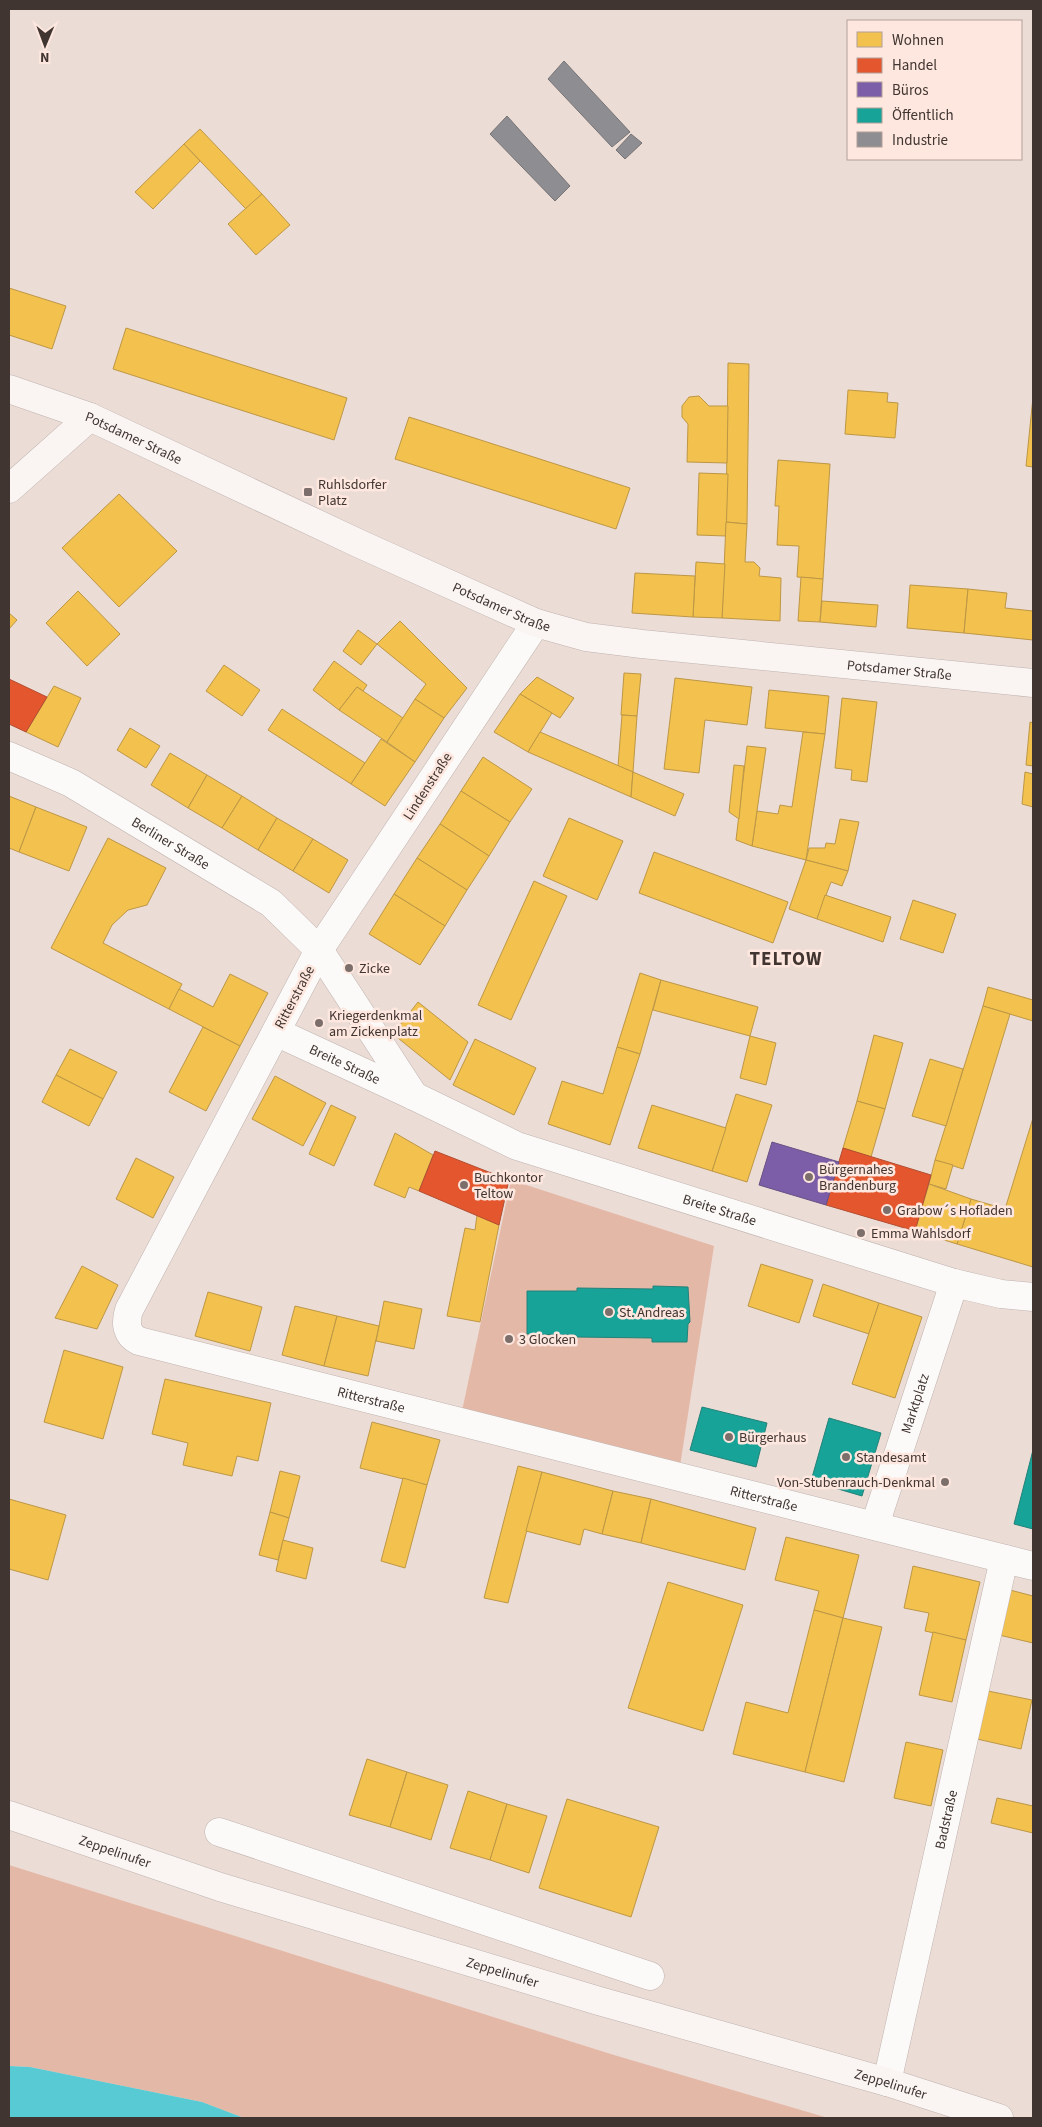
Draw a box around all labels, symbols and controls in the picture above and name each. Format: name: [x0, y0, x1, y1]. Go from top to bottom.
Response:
north arrow: [20, 20, 70, 70]
legend: [847, 20, 1022, 160]
text: Wohnen: [892, 30, 944, 51]
text: N: [40, 47, 50, 67]
text: Handel: [892, 55, 937, 76]
text: Büros: [892, 80, 928, 101]
text: Öffentlich: [892, 105, 954, 126]
text: Industrie: [892, 130, 948, 151]
street label: Potsdamer Straße: [82, 407, 185, 470]
place label: Ruhlsdorfer Platz: [318, 475, 387, 511]
marker: Ruhlsdorfer Platz: [302, 486, 314, 498]
street label: Potsdamer Straße: [449, 578, 552, 638]
street label: Potsdamer Straße: [846, 656, 953, 686]
street label: Lindenstraße: [398, 749, 457, 824]
street label: Berliner Straße: [127, 813, 213, 875]
district label: TELTOW: [750, 946, 822, 973]
place label: Zicke: [359, 959, 390, 979]
street label: Ritterstraße: [270, 962, 320, 1033]
marker: Zicke: [343, 962, 355, 974]
place label: Kriegerdenkmal am Zickenplatz: [329, 1006, 423, 1042]
marker: Kriegerdenkmal am Zickenplatz: [313, 1017, 325, 1029]
street label: Breite Straße: [306, 1040, 383, 1090]
place label: Bürgernahes Brandenburg: [819, 1160, 896, 1196]
place label: Buchkontor Teltow: [474, 1168, 543, 1204]
marker: Bürgernahes Brandenburg: [803, 1171, 815, 1183]
marker: Buchkontor Teltow: [458, 1179, 470, 1191]
street label: Breite Straße: [680, 1190, 759, 1231]
place label: Grabow´s Hofladen: [897, 1201, 1013, 1221]
marker: Grabow´s Hofladen: [881, 1204, 893, 1216]
place label: Emma Wahlsdorf: [871, 1224, 972, 1244]
marker: Emma Wahlsdorf: [855, 1227, 867, 1239]
place label: St. Andreas: [619, 1303, 685, 1323]
marker: St. Andreas: [603, 1306, 615, 1318]
place label: 3 Glocken: [519, 1330, 576, 1350]
marker: 3 Glocken: [503, 1333, 515, 1345]
street label: Marktplatz: [896, 1371, 935, 1436]
street label: Ritterstraße: [335, 1382, 407, 1419]
place label: Bürgerhaus: [739, 1428, 807, 1448]
marker: Bürgerhaus: [723, 1431, 735, 1443]
place label: Standesamt: [856, 1448, 927, 1468]
marker: Standesamt: [840, 1451, 852, 1463]
place label: Von-Stubenrauch-Denkmal: [777, 1473, 935, 1493]
marker: Von-Stubenrauch-Denkmal: [939, 1476, 951, 1488]
street label: Ritterstraße: [728, 1481, 800, 1517]
street label: Badstraße: [930, 1788, 963, 1851]
street label: Zeppelinufer: [76, 1831, 153, 1874]
street label: Zeppelinufer: [464, 1953, 541, 1993]
street label: Zeppelinufer: [852, 2064, 929, 2105]

